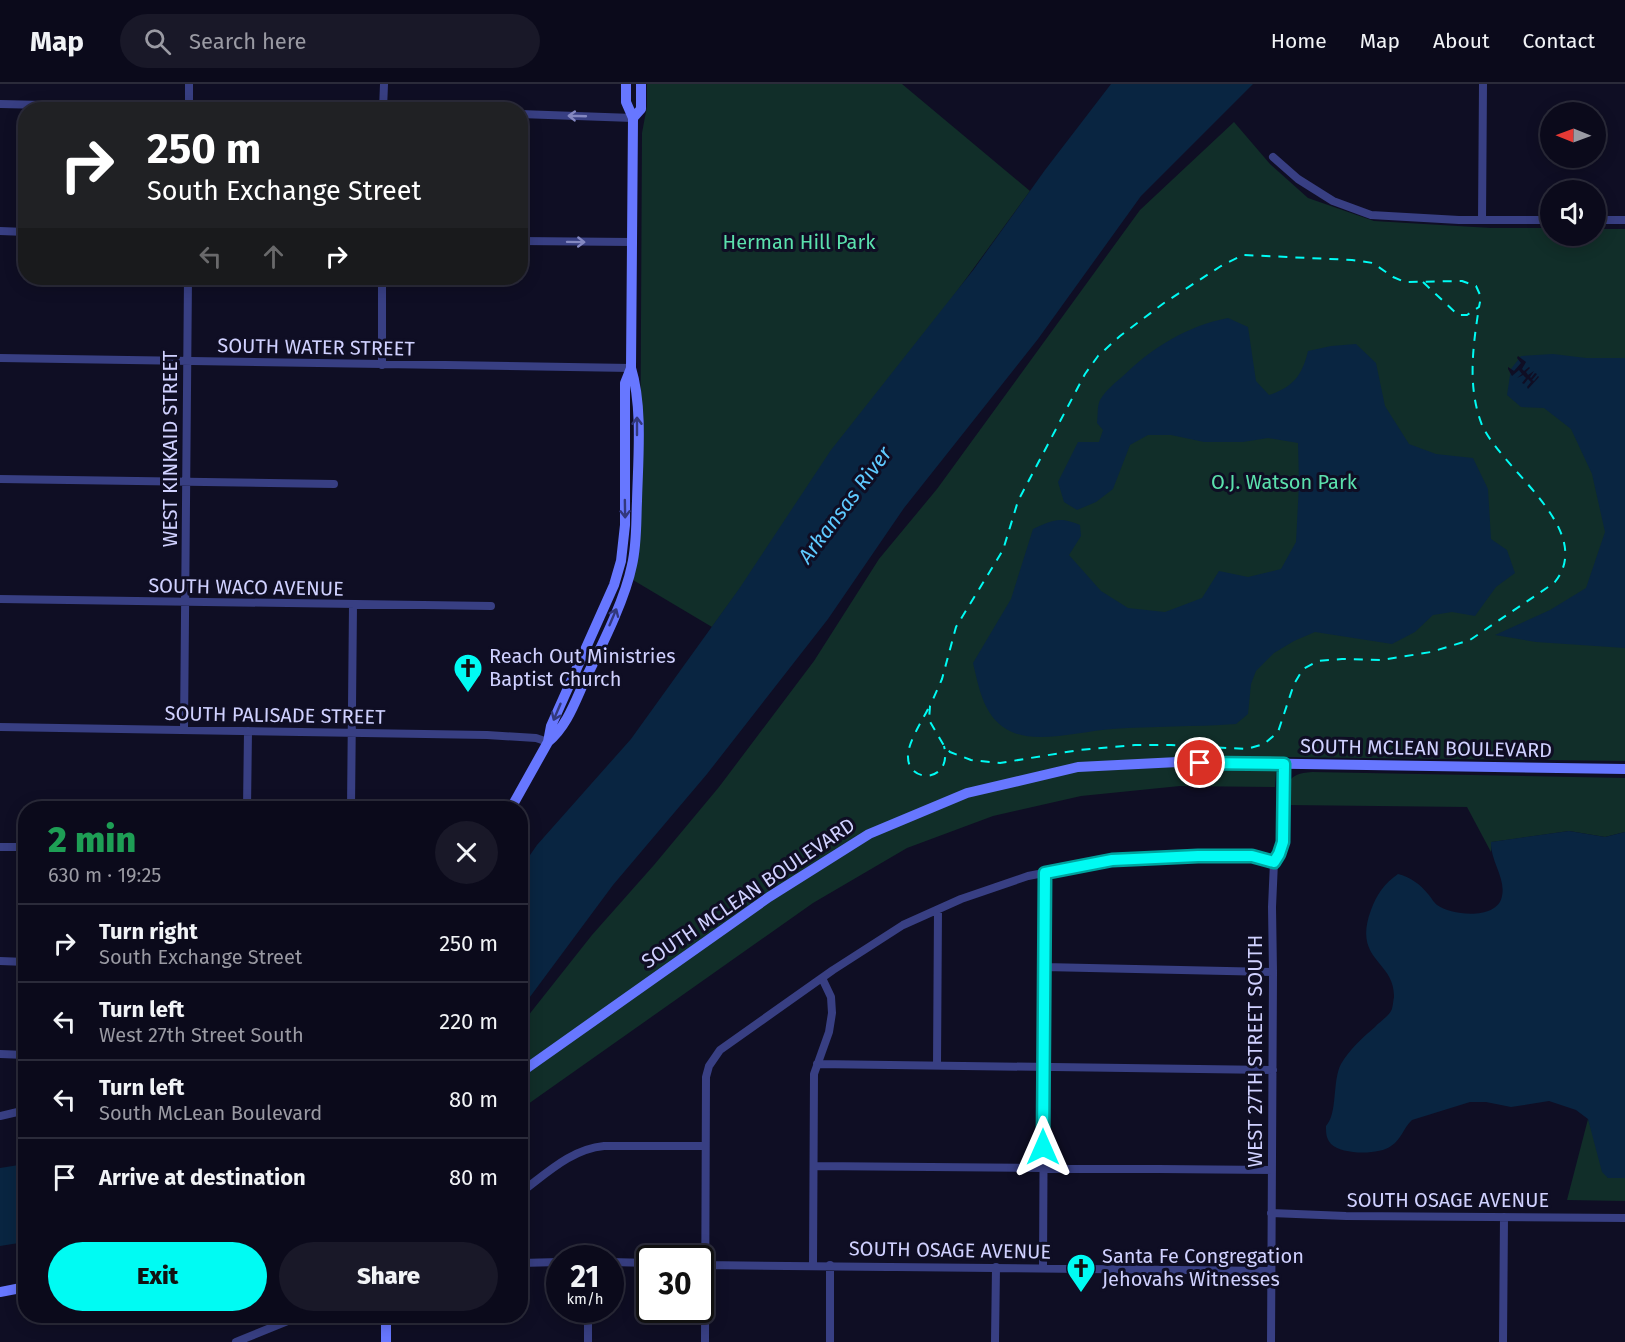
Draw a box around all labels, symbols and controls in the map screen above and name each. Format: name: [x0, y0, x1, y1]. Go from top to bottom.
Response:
search box: [120, 14, 540, 68]
text: Map: [30, 25, 84, 58]
icon: search: [141, 25, 174, 58]
text: Search here: [189, 28, 307, 55]
text: Home: [1271, 28, 1327, 54]
text: Map: [1360, 28, 1400, 54]
text: About: [1433, 28, 1490, 54]
text: Contact: [1523, 28, 1595, 54]
north arrow: [1540, 102, 1606, 168]
map controls: [1540, 102, 1606, 246]
one-way arrow: [567, 110, 587, 121]
text: 250 m: [147, 124, 261, 174]
icon: right: [48, 126, 126, 204]
text: South Exchange Street: [147, 175, 421, 207]
button: sound: [1540, 180, 1606, 246]
park label: Herman Hill Park: [723, 230, 876, 254]
one-way arrow: [566, 236, 586, 248]
icon: left: [194, 240, 227, 273]
icon: ahead: [257, 240, 290, 273]
icon: right: [320, 240, 353, 273]
street label: SOUTH WATER STREET: [217, 333, 415, 361]
street label: WEST KINKAID STREET: [158, 350, 182, 547]
one-way arrow: [631, 416, 643, 436]
water label: Arkansas River: [792, 441, 898, 569]
park label: O.J. Watson Park: [1211, 470, 1358, 494]
one-way arrow: [619, 499, 631, 519]
street label: SOUTH WACO AVENUE: [148, 573, 344, 601]
one-way arrow: [608, 608, 619, 626]
place label: Reach Out Ministries Baptist Church: [489, 644, 676, 691]
church icon: Reach Out Ministries Baptist Church: [452, 652, 484, 694]
street label: SOUTH PALISADE STREET: [164, 701, 386, 729]
one-way arrow: [551, 703, 563, 721]
street label: SOUTH MCLEAN BOULEVARD: [1300, 734, 1552, 762]
pin: [1174, 737, 1225, 788]
icon: arrive: [1183, 746, 1216, 779]
street label: SOUTH MCLEAN BOULEVARD: [637, 813, 859, 973]
text: 2 min: [48, 818, 136, 862]
button: close: [435, 821, 498, 884]
text: 630 m · 19:25: [48, 863, 161, 887]
text: Turn right: [99, 918, 198, 945]
icon: right: [48, 927, 81, 960]
text: 250 m: [439, 930, 498, 957]
street label: WEST 27TH STREET SOUTH: [1243, 935, 1267, 1167]
text: South Exchange Street: [99, 945, 302, 969]
text: Turn left: [99, 996, 184, 1023]
icon: left: [48, 1005, 81, 1038]
text: 220 m: [439, 1008, 498, 1035]
text: West 27th Street South: [99, 1023, 304, 1047]
text: Turn left: [99, 1074, 184, 1101]
icon: left: [48, 1083, 81, 1116]
text: 80 m: [449, 1086, 498, 1113]
text: South McLean Boulevard: [99, 1101, 322, 1125]
position arrow: [1011, 1115, 1075, 1179]
icon: arrive: [48, 1161, 81, 1194]
text: Arrive at destination: [99, 1164, 306, 1191]
text: 80 m: [449, 1164, 498, 1191]
street label: SOUTH OSAGE AVENUE: [1347, 1188, 1549, 1212]
street label: SOUTH OSAGE AVENUE: [849, 1236, 1051, 1264]
button: Exit: [48, 1242, 267, 1311]
button: Share: [279, 1242, 498, 1311]
place label: Santa Fe Congregation Jehovahs Witnesses: [1102, 1244, 1304, 1291]
speed limit sign: 30: [636, 1245, 714, 1323]
church icon: Santa Fe Congregation Jehovahs Witnesses: [1065, 1252, 1097, 1294]
text: 21: [571, 1259, 599, 1295]
text: km/h: [566, 1290, 604, 1308]

